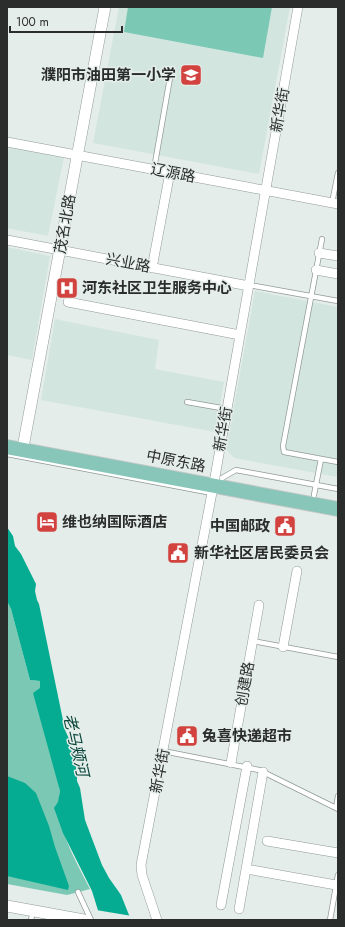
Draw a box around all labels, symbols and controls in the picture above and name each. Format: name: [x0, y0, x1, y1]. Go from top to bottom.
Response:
scale bar: [10, 8, 122, 34]
text: 100 m: [16, 13, 49, 31]
school or university icon: 濮阳市油田第一小学: [178, 62, 204, 88]
place label: 濮阳市油田第一小学: [41, 64, 176, 86]
street label: 新华街: [265, 86, 295, 134]
street label: 辽源路: [149, 158, 197, 188]
street label: 茂名北路: [49, 193, 81, 255]
street label: 兴业路: [104, 248, 152, 278]
hospital icon: 河东社区卫生服务中心: [54, 275, 80, 301]
place label: 河东社区卫生服务中心: [82, 277, 232, 299]
street label: 新华街: [208, 405, 238, 453]
street label: 中原东路: [144, 444, 208, 478]
hotel icon: 维也纳国际酒店: [34, 509, 60, 535]
place label: 维也纳国际酒店: [62, 511, 167, 533]
public building icon: 中国邮政: [272, 513, 298, 539]
place label: 中国邮政: [210, 515, 270, 537]
public building icon: 新华社区居民委员会: [165, 540, 191, 566]
place label: 新华社区居民委员会: [194, 542, 329, 564]
street label: 创建路: [230, 660, 260, 708]
water label: 老马颊河: [58, 711, 95, 782]
public building icon: 兔喜快递超市: [174, 723, 200, 749]
place label: 兔喜快递超市: [202, 725, 292, 747]
street label: 新华街: [145, 747, 175, 795]

